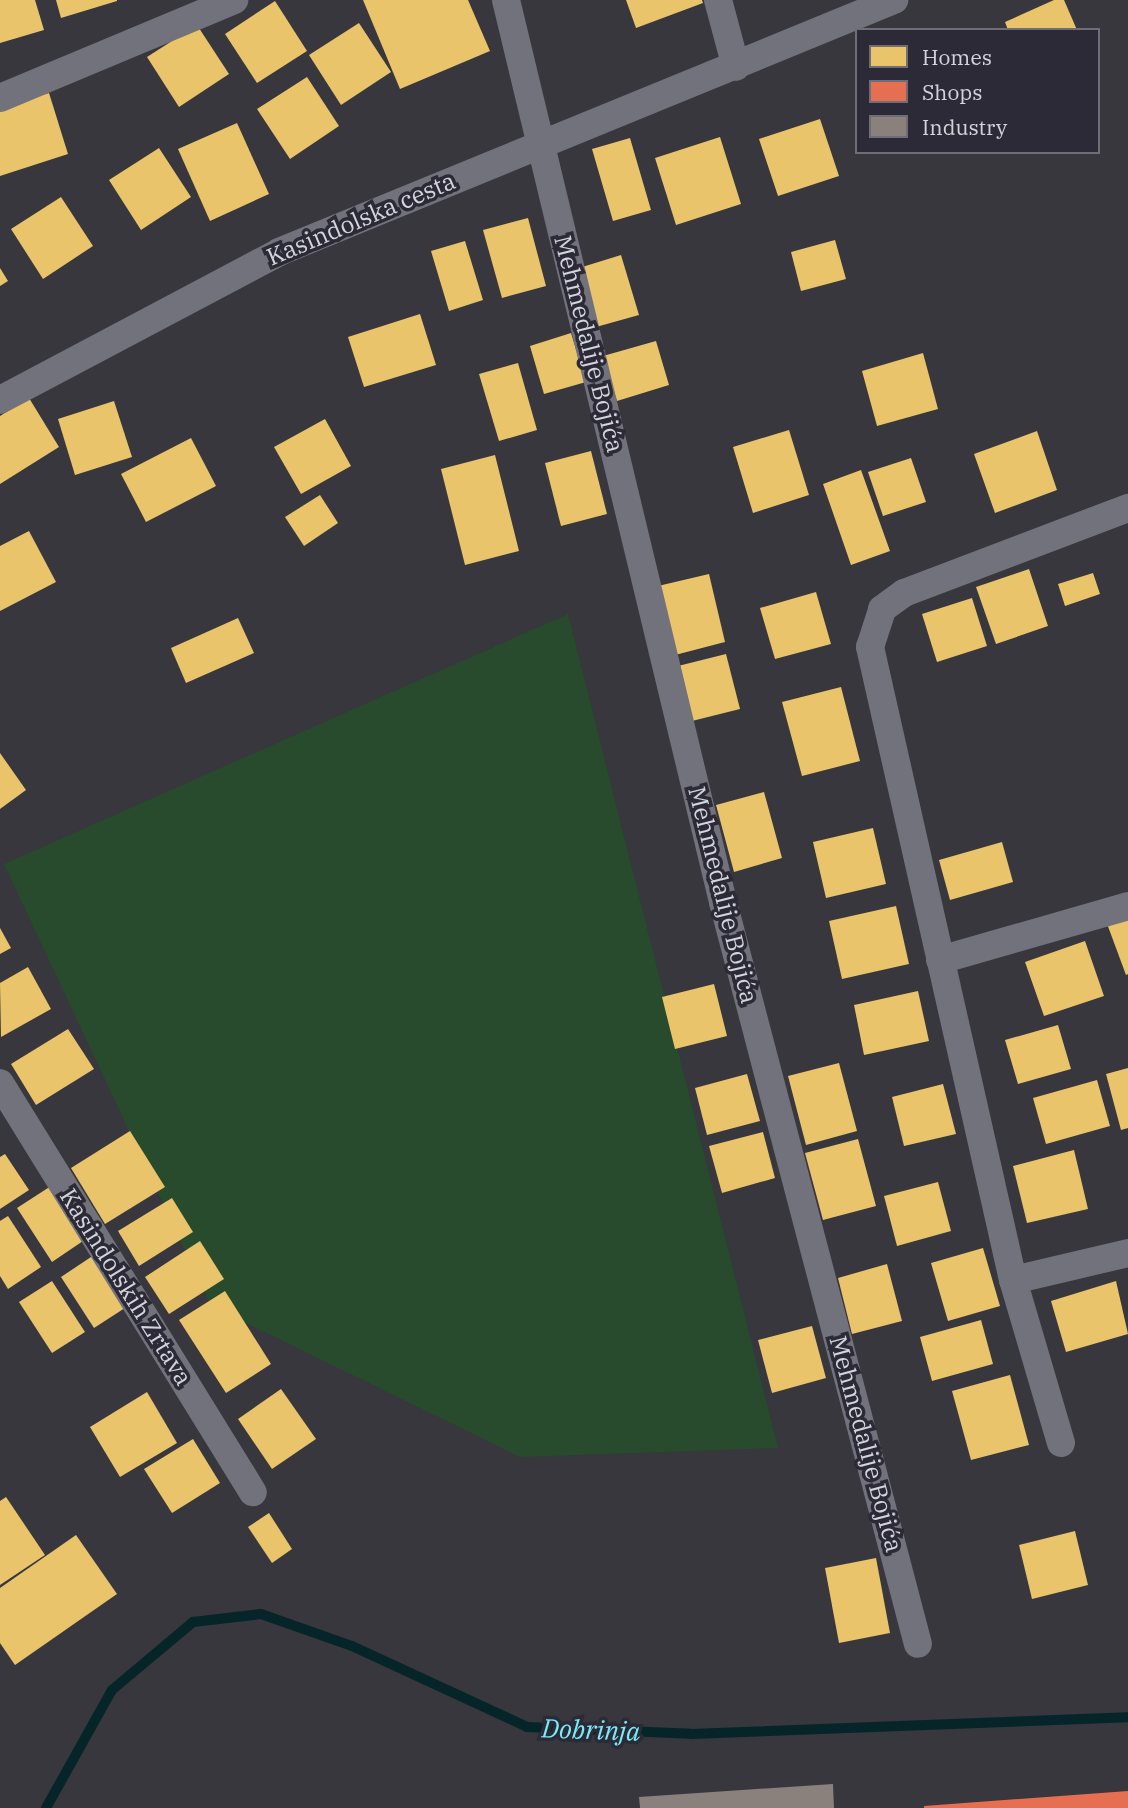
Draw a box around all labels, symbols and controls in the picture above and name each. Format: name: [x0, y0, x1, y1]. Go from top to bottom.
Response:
legend: [855, 28, 1100, 154]
text: Homes: [922, 43, 992, 71]
text: Shops: [922, 78, 982, 106]
text: Industry: [922, 113, 1007, 141]
street label: Kasindolska cesta: [262, 166, 460, 272]
street label: Mehmedalije Bojića: [548, 232, 630, 456]
street label: Mehmedalije Bojića: [682, 783, 764, 1007]
street label: Kasindolskih Zrtava: [54, 1183, 198, 1391]
street label: Mehmedalije Bojića: [823, 1333, 909, 1555]
water label: Dobrinja: [541, 1713, 641, 1747]

